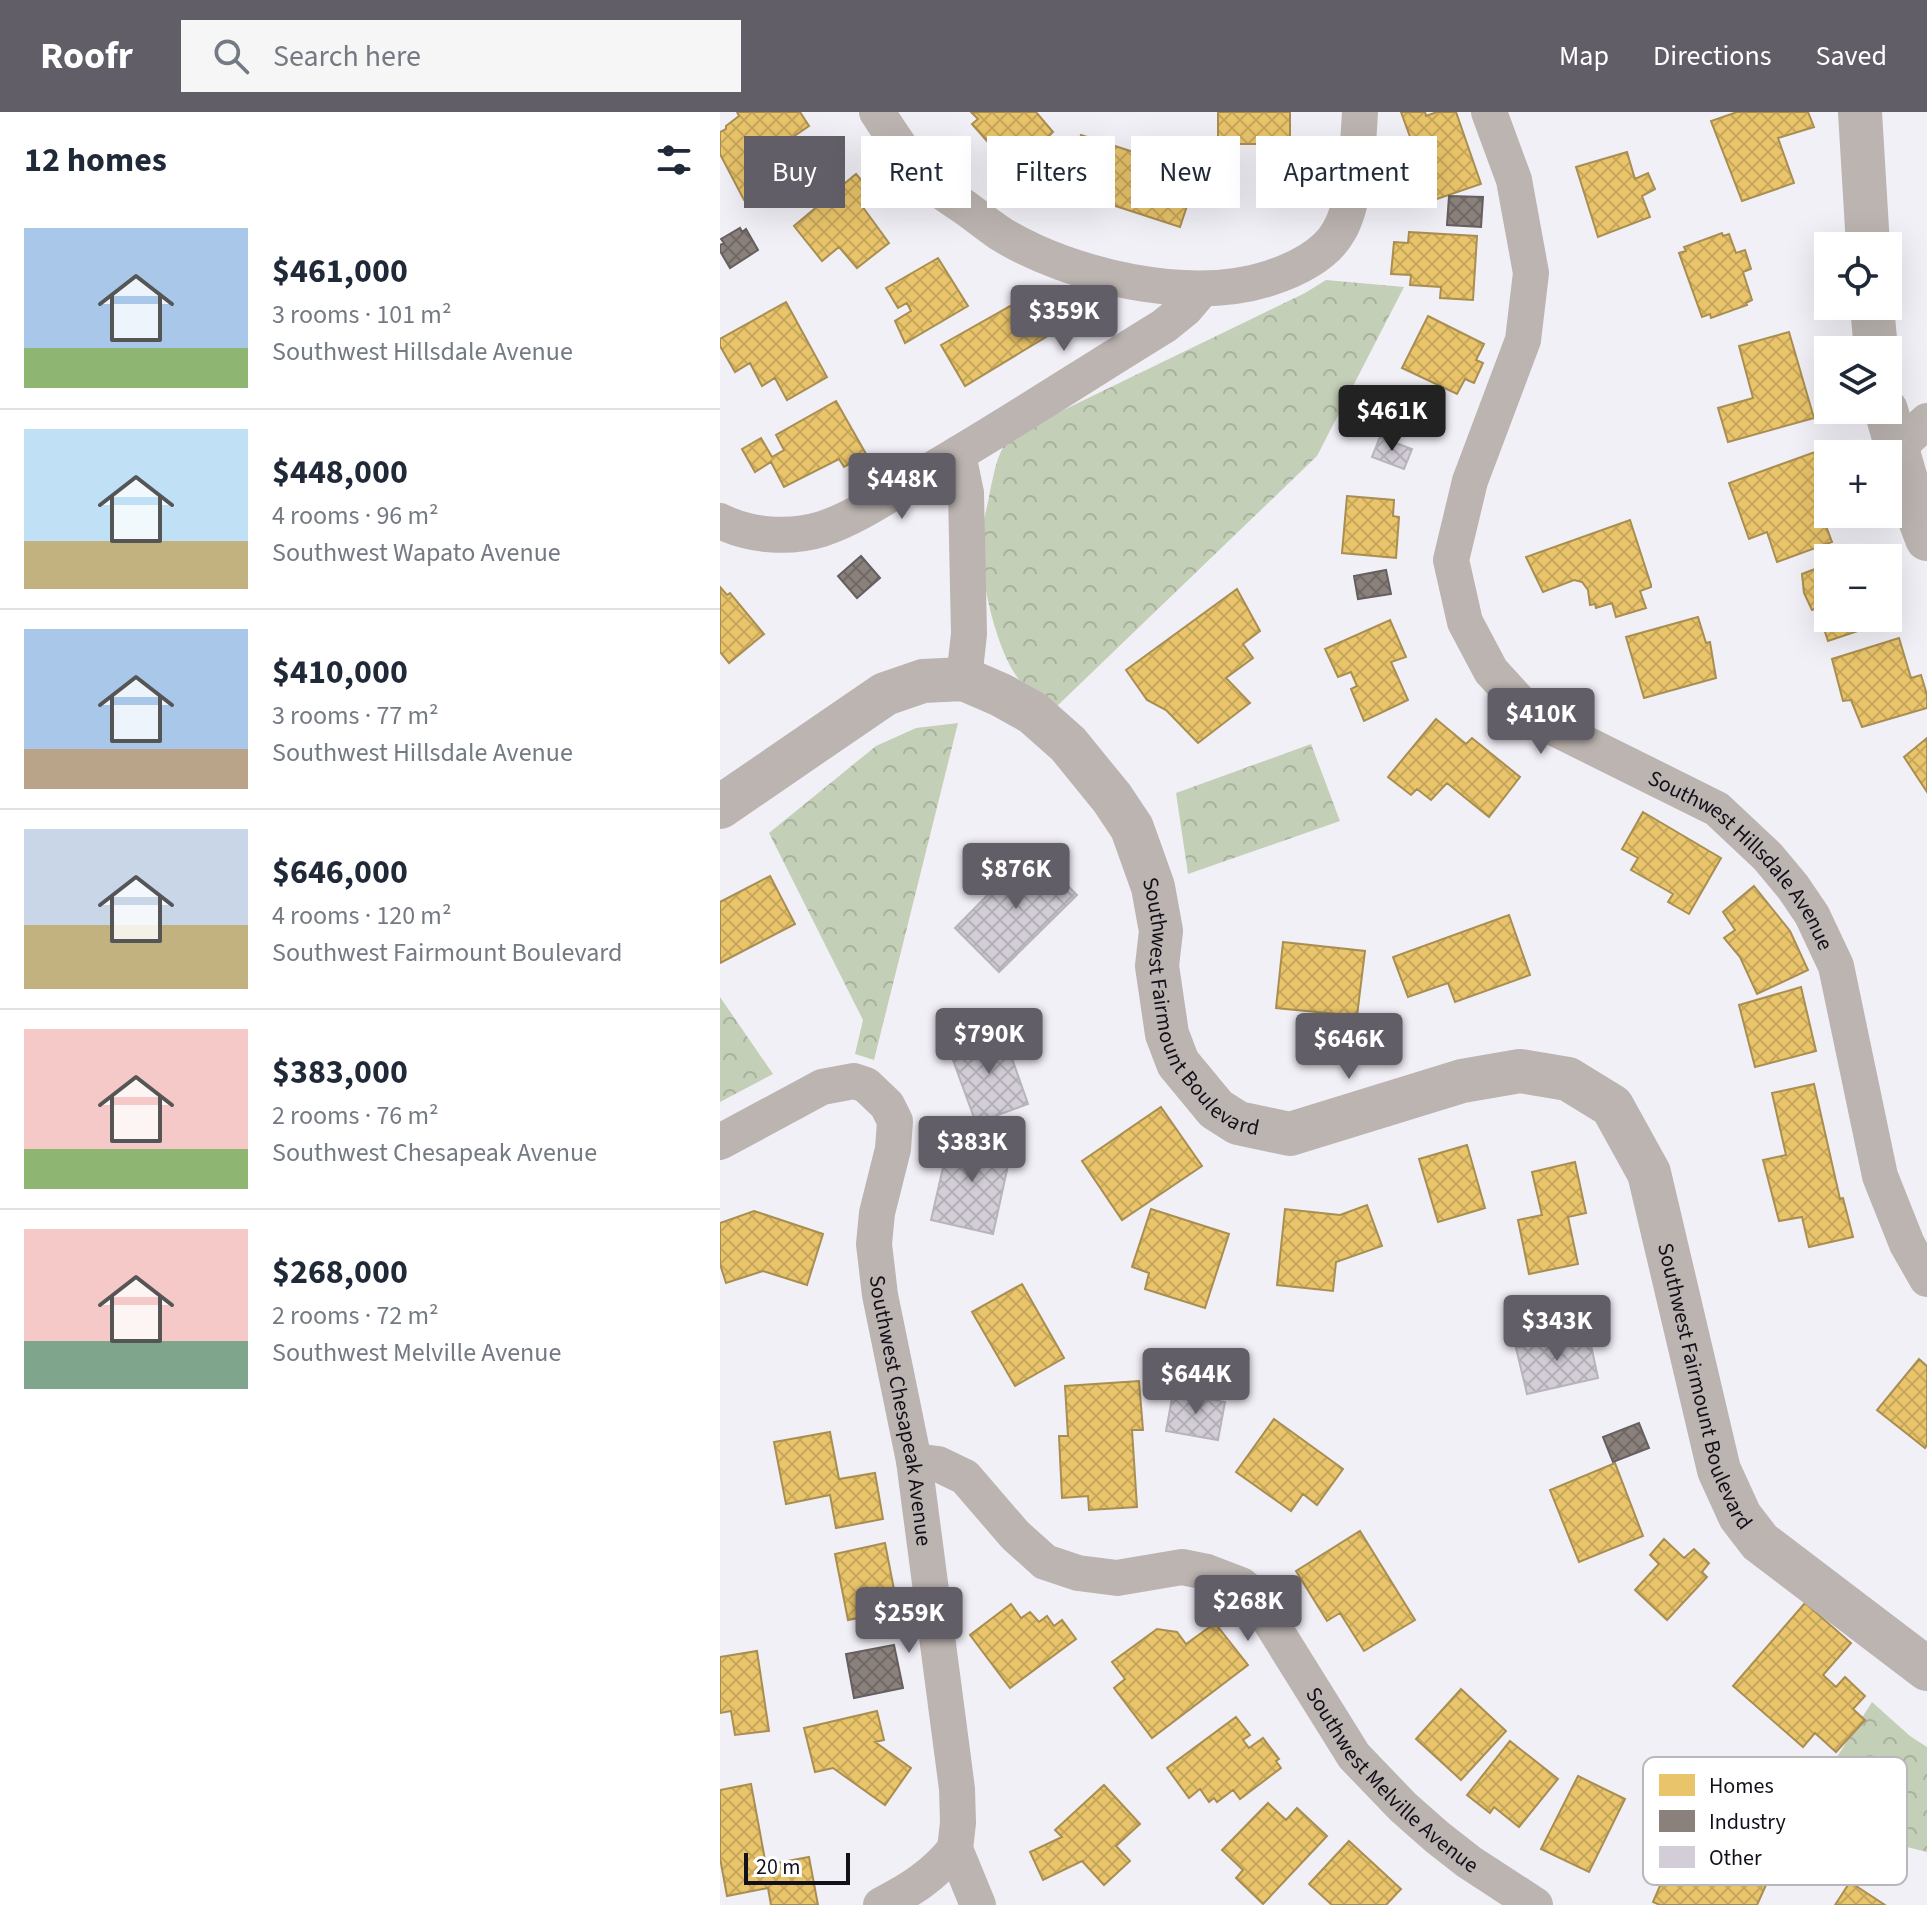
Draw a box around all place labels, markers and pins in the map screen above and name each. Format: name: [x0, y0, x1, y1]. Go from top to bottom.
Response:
pin: $359K: [1008, 285, 1120, 353]
pin: $461K: [1336, 385, 1448, 453]
pin: $448K: [846, 453, 958, 521]
pin: $410K: [1485, 688, 1597, 756]
pin: $876K: [960, 843, 1072, 911]
pin: $790K: [933, 1008, 1045, 1076]
pin: $646K: [1293, 1013, 1405, 1081]
pin: $383K: [916, 1116, 1028, 1184]
pin: $343K: [1501, 1295, 1613, 1363]
pin: $644K: [1140, 1348, 1252, 1416]
pin: $268K: [1192, 1575, 1304, 1643]
pin: $259K: [853, 1587, 965, 1655]

